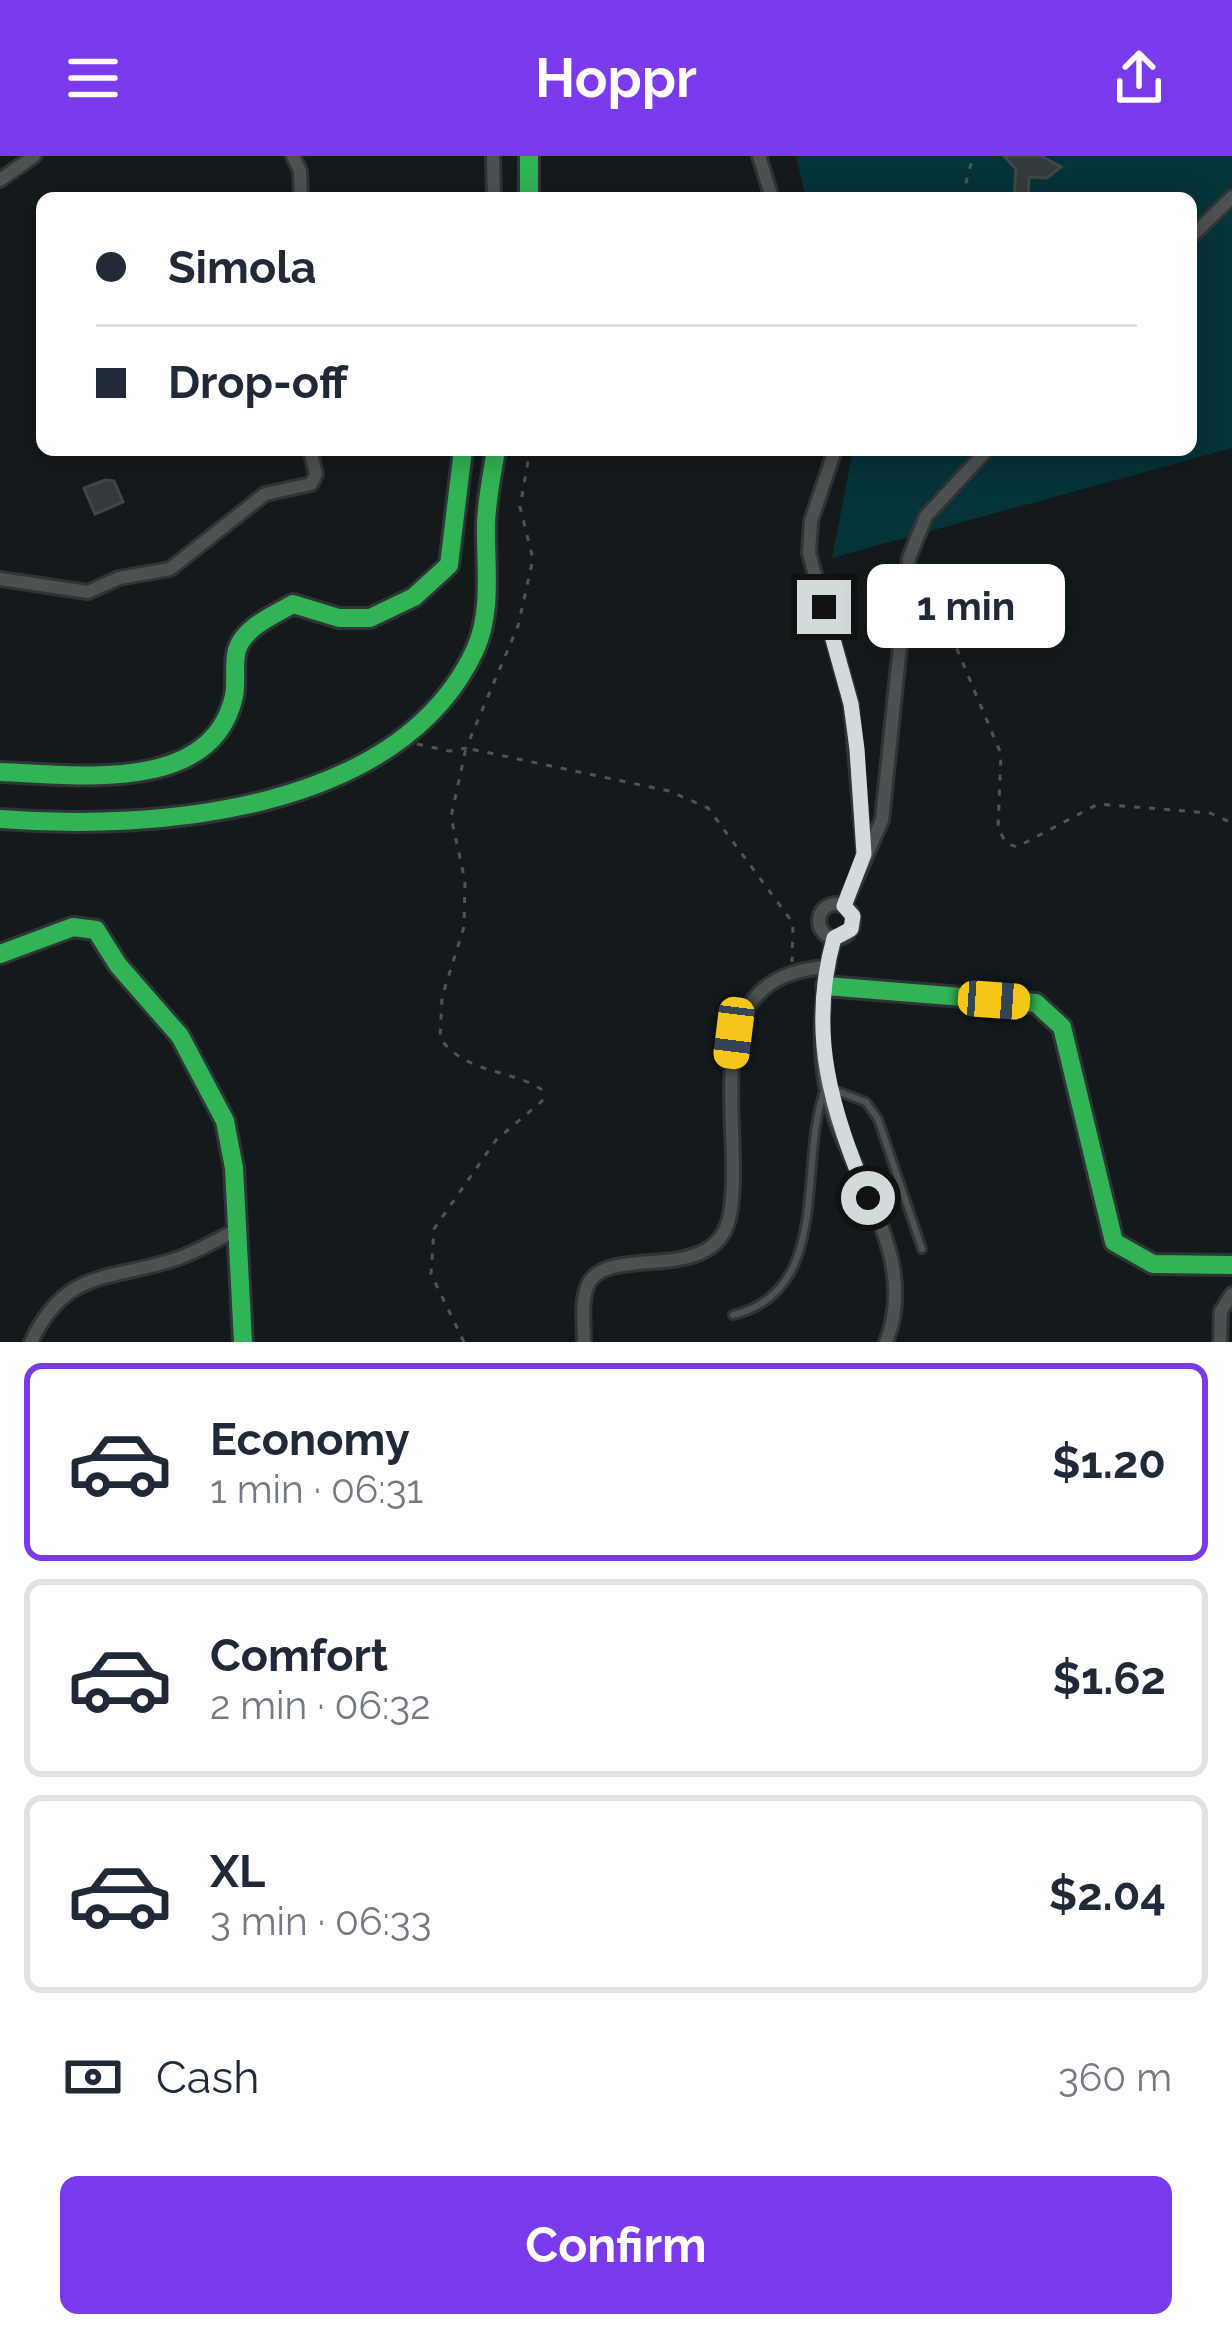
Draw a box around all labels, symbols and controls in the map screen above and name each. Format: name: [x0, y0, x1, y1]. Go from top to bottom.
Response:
icon: menu: [60, 45, 126, 111]
icon: share: [1106, 45, 1172, 111]
text: Hoppr: [535, 46, 697, 110]
text: Simola: [168, 241, 316, 294]
text: Drop-off: [168, 356, 348, 409]
callout: 1 min: [866, 565, 1064, 649]
route end: [797, 580, 851, 634]
text: 1 min: [917, 583, 1015, 629]
car: [957, 980, 1031, 1020]
car: [712, 995, 756, 1071]
route start: [841, 1171, 895, 1225]
icon: car: [66, 1408, 174, 1516]
text: Economy: [210, 1413, 410, 1466]
text: $1.20: [1052, 1436, 1166, 1489]
text: 1 min · 06:31: [210, 1466, 423, 1512]
icon: car: [66, 1624, 174, 1732]
text: Comfort: [210, 1629, 388, 1682]
text: $1.62: [1052, 1652, 1166, 1705]
text: 2 min · 06:32: [210, 1682, 430, 1728]
icon: car: [66, 1840, 174, 1948]
text: XL: [210, 1845, 265, 1898]
text: $2.04: [1049, 1868, 1166, 1921]
text: 3 min · 06:33: [210, 1898, 431, 1944]
icon: cash: [60, 2044, 126, 2110]
text: Cash: [156, 2051, 259, 2104]
text: 360 m: [1058, 2054, 1172, 2100]
button: Confirm: [60, 2176, 1172, 2314]

